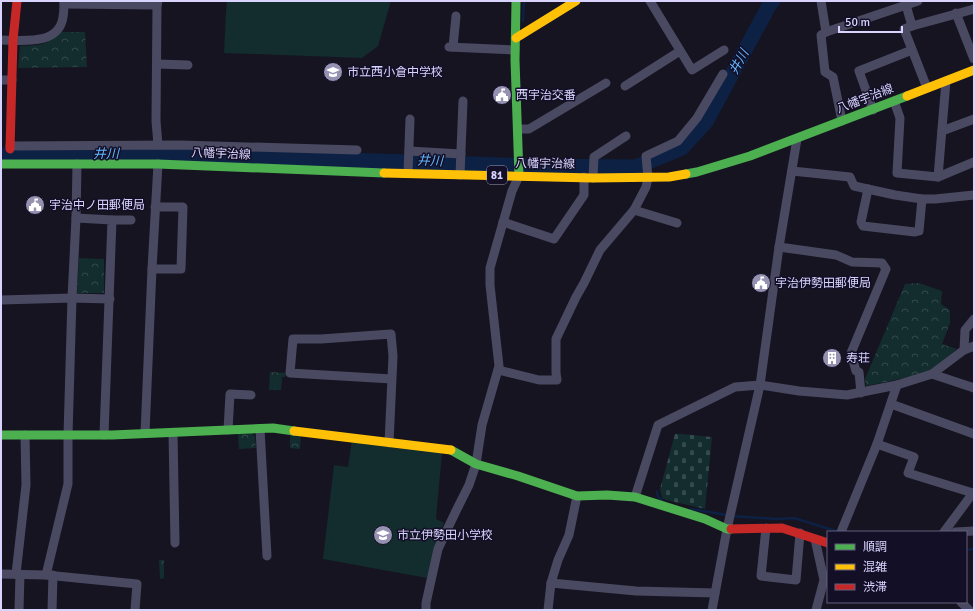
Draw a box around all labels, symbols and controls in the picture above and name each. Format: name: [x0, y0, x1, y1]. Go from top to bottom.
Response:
scale bar: [839, 8, 902, 34]
text: 50 m: [845, 15, 870, 30]
water label: 井川: [726, 45, 753, 77]
school or university icon: 市立西小倉中学校: [322, 61, 344, 83]
place label: 市立西小倉中学校: [347, 65, 443, 80]
street label: 八幡宇治線: [834, 81, 896, 117]
public building icon: 西宇治交番: [491, 84, 513, 106]
place label: 西宇治交番: [516, 88, 576, 103]
street label: 八幡宇治線: [191, 145, 251, 163]
water label: 井川: [93, 146, 121, 162]
water label: 井川: [417, 153, 445, 170]
street label: 八幡宇治線: [515, 156, 575, 172]
road number: 81: [487, 166, 507, 184]
public building icon: 宇治中ノ田郵便局: [24, 194, 46, 216]
place label: 宇治中ノ田郵便局: [49, 198, 145, 213]
public building icon: 宇治伊勢田郵便局: [750, 272, 772, 294]
place label: 宇治伊勢田郵便局: [775, 276, 871, 291]
building icon: 寿荘: [821, 347, 843, 369]
place label: 寿荘: [846, 351, 870, 366]
school or university icon: 市立伊勢田小学校: [372, 524, 394, 546]
place label: 市立伊勢田小学校: [397, 528, 493, 543]
legend: [827, 531, 967, 603]
text: 順調: [863, 540, 887, 555]
text: 混雑: [863, 560, 887, 575]
text: 渋滞: [863, 580, 887, 595]

